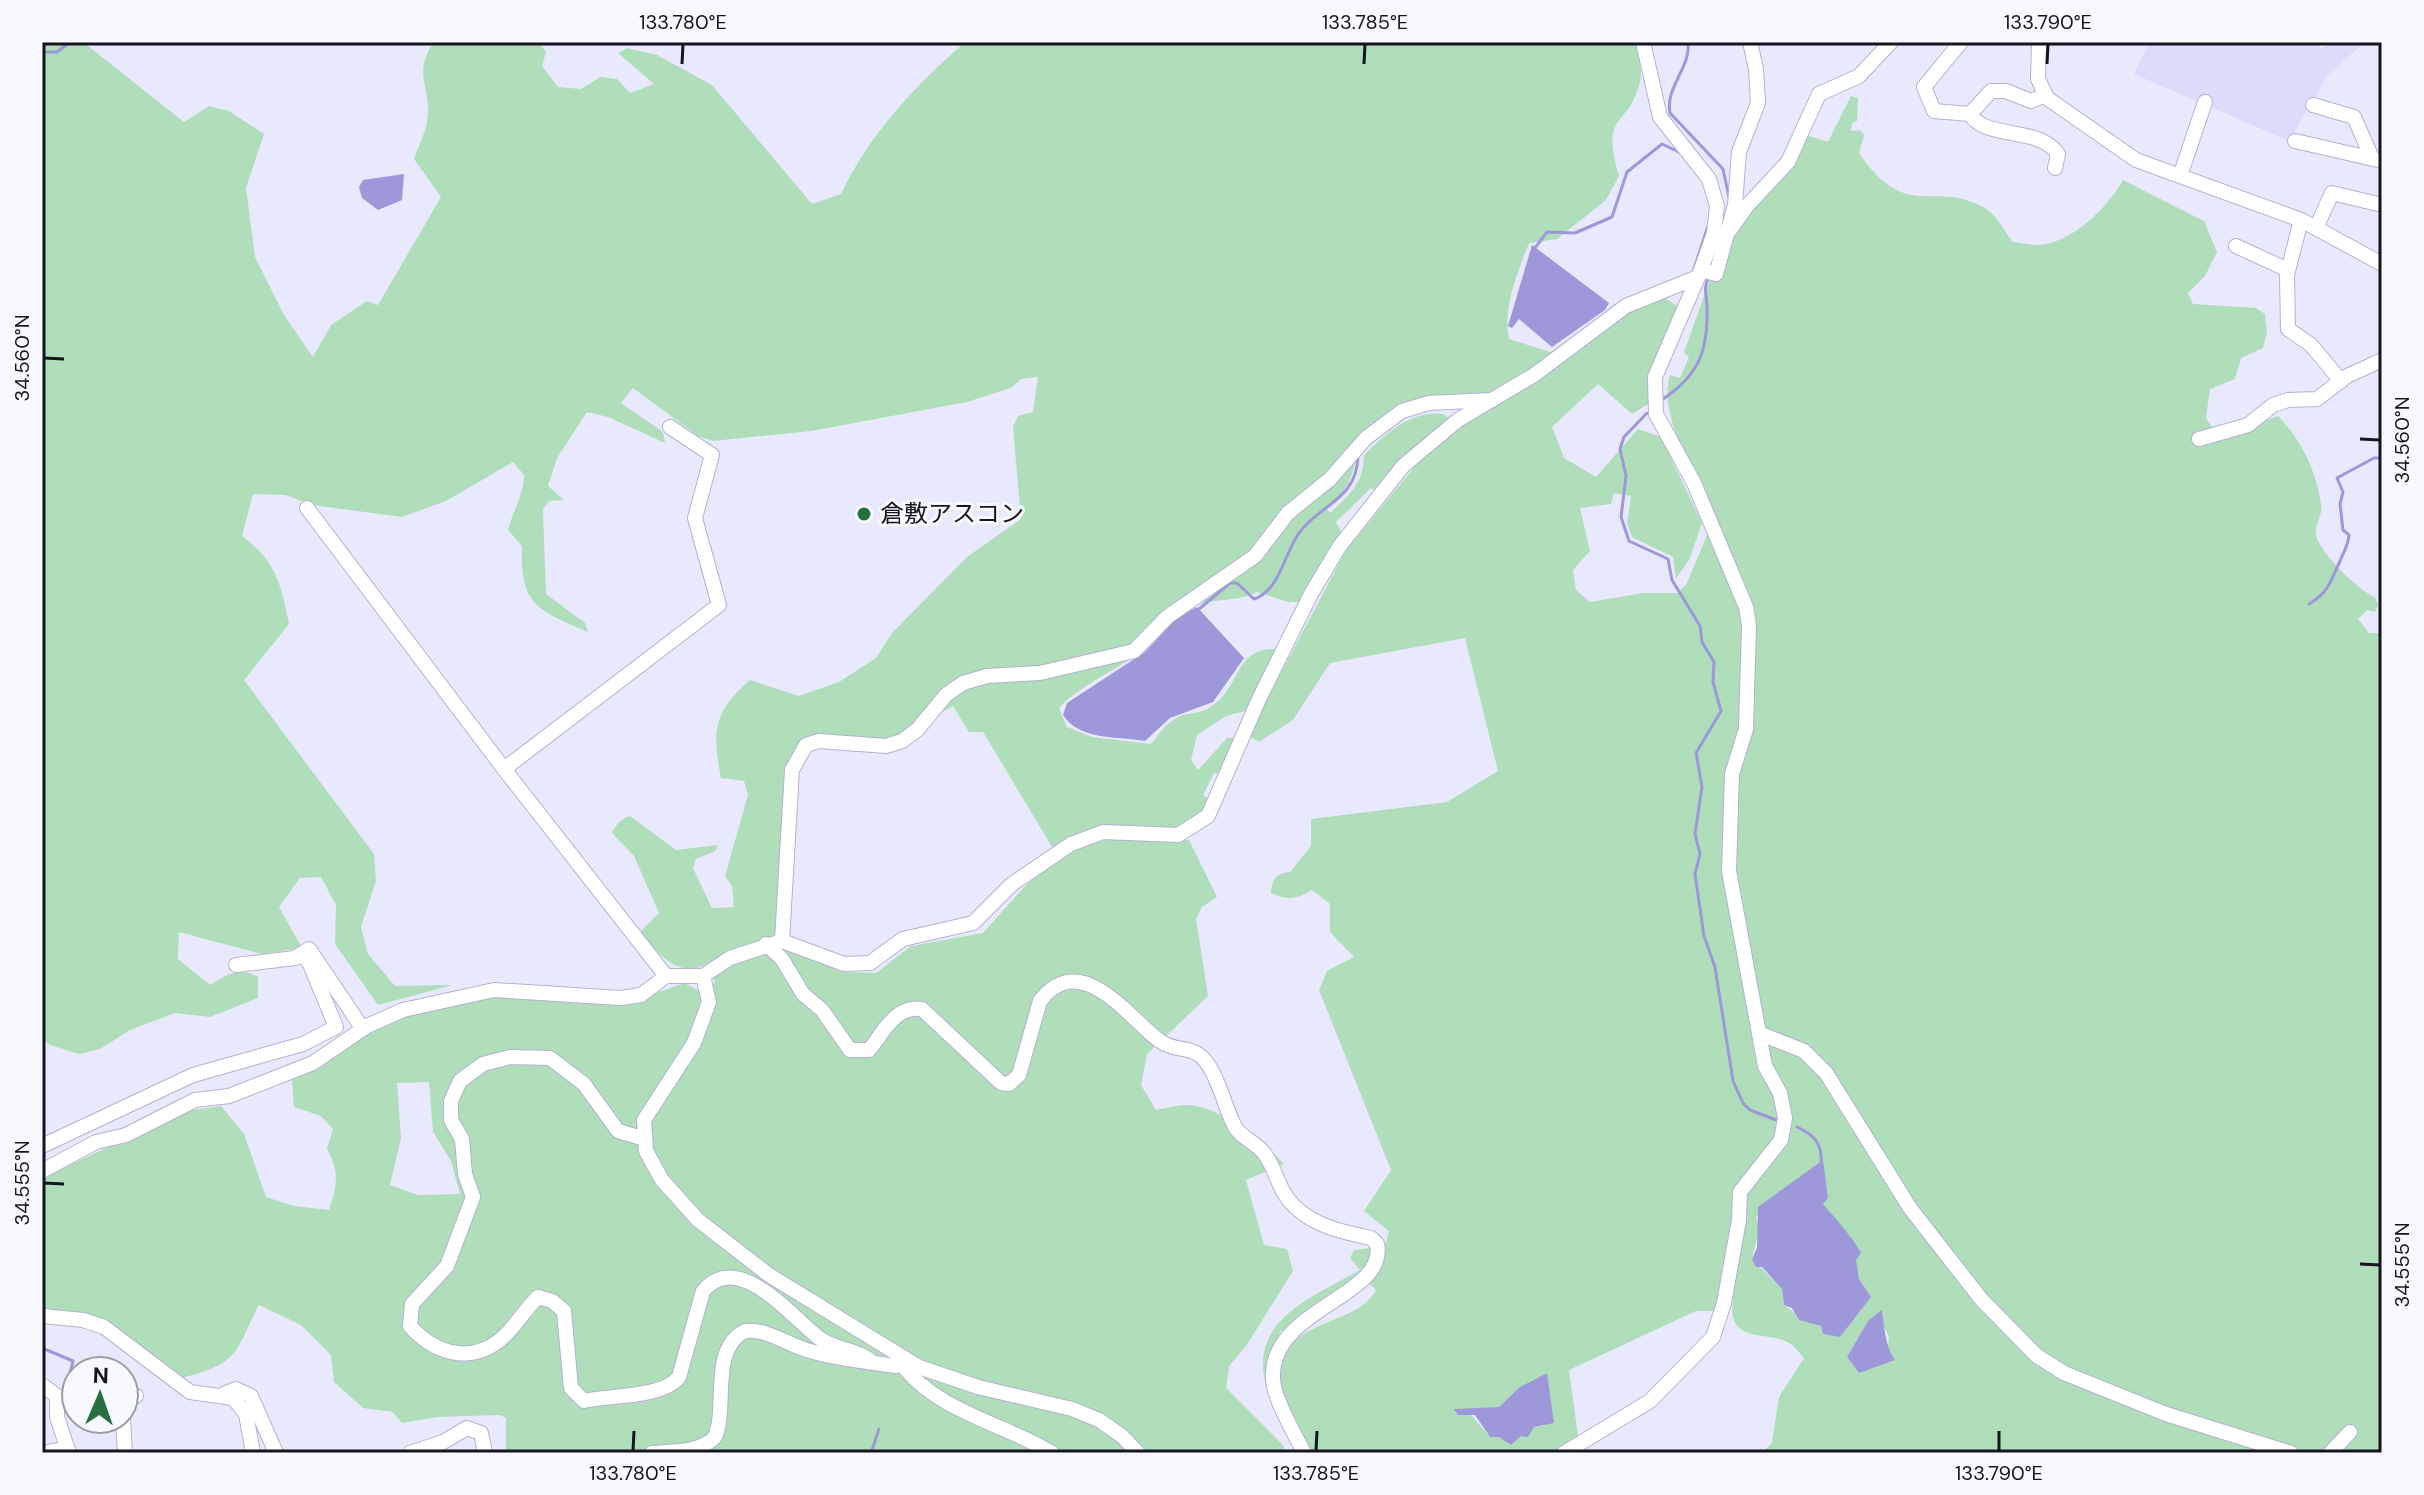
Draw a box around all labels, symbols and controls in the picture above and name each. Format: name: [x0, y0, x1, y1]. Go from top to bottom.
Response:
text: 133.780°E: [639, 9, 727, 35]
text: 133.785°E: [1322, 9, 1408, 35]
text: 133.790°E: [2004, 9, 2092, 35]
text: 34.560°N: [9, 314, 35, 402]
text: 34.560°N: [2389, 396, 2415, 484]
place label: 倉敷アスコン: [880, 498, 1024, 529]
marker: 倉敷アスコン: [855, 505, 873, 523]
text: 34.555°N: [9, 1140, 35, 1226]
text: 34.555°N: [2389, 1222, 2415, 1308]
north arrow: [60, 1355, 140, 1435]
text: N: [92, 1361, 109, 1390]
text: 133.780°E: [589, 1460, 677, 1486]
text: 133.785°E: [1273, 1460, 1359, 1486]
text: 133.790°E: [1955, 1460, 2043, 1486]

